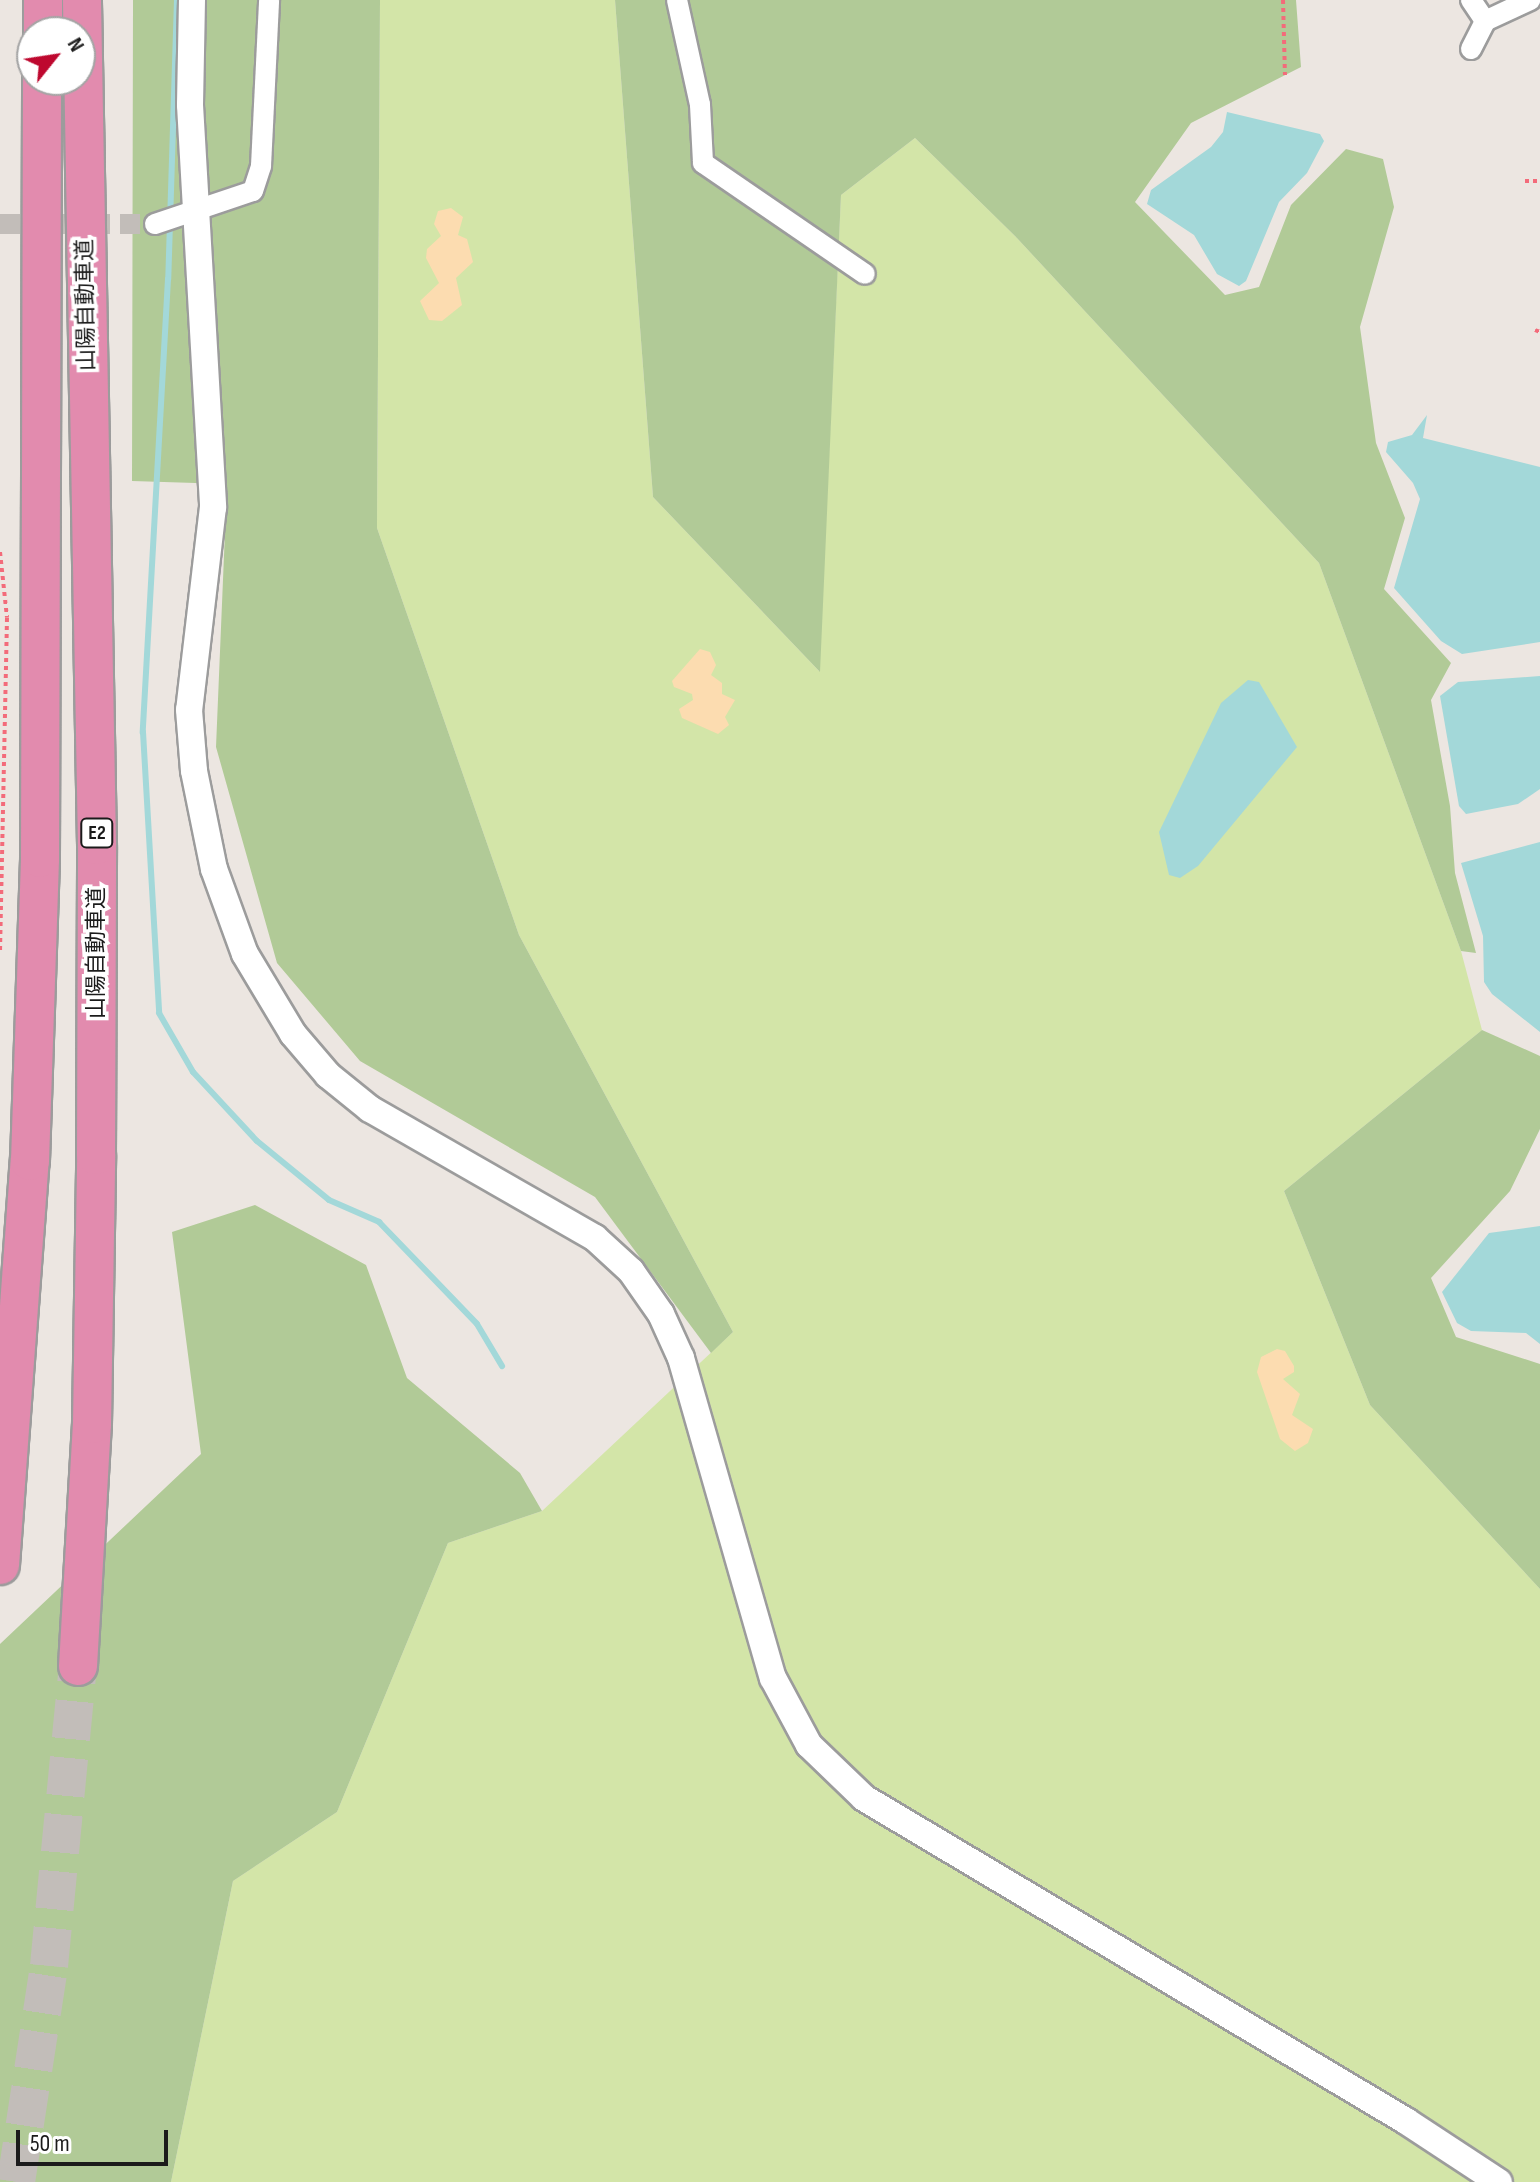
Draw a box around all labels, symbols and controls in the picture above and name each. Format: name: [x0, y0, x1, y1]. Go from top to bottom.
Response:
north arrow: [16, 16, 96, 96]
text: N: [61, 33, 90, 57]
street label: 山陽自動車道: [72, 239, 100, 371]
road number: E2: [79, 817, 115, 849]
street label: 山陽自動車道: [84, 887, 110, 1019]
scale bar: [20, 2114, 172, 2164]
text: 50 m: [30, 2129, 70, 2158]

